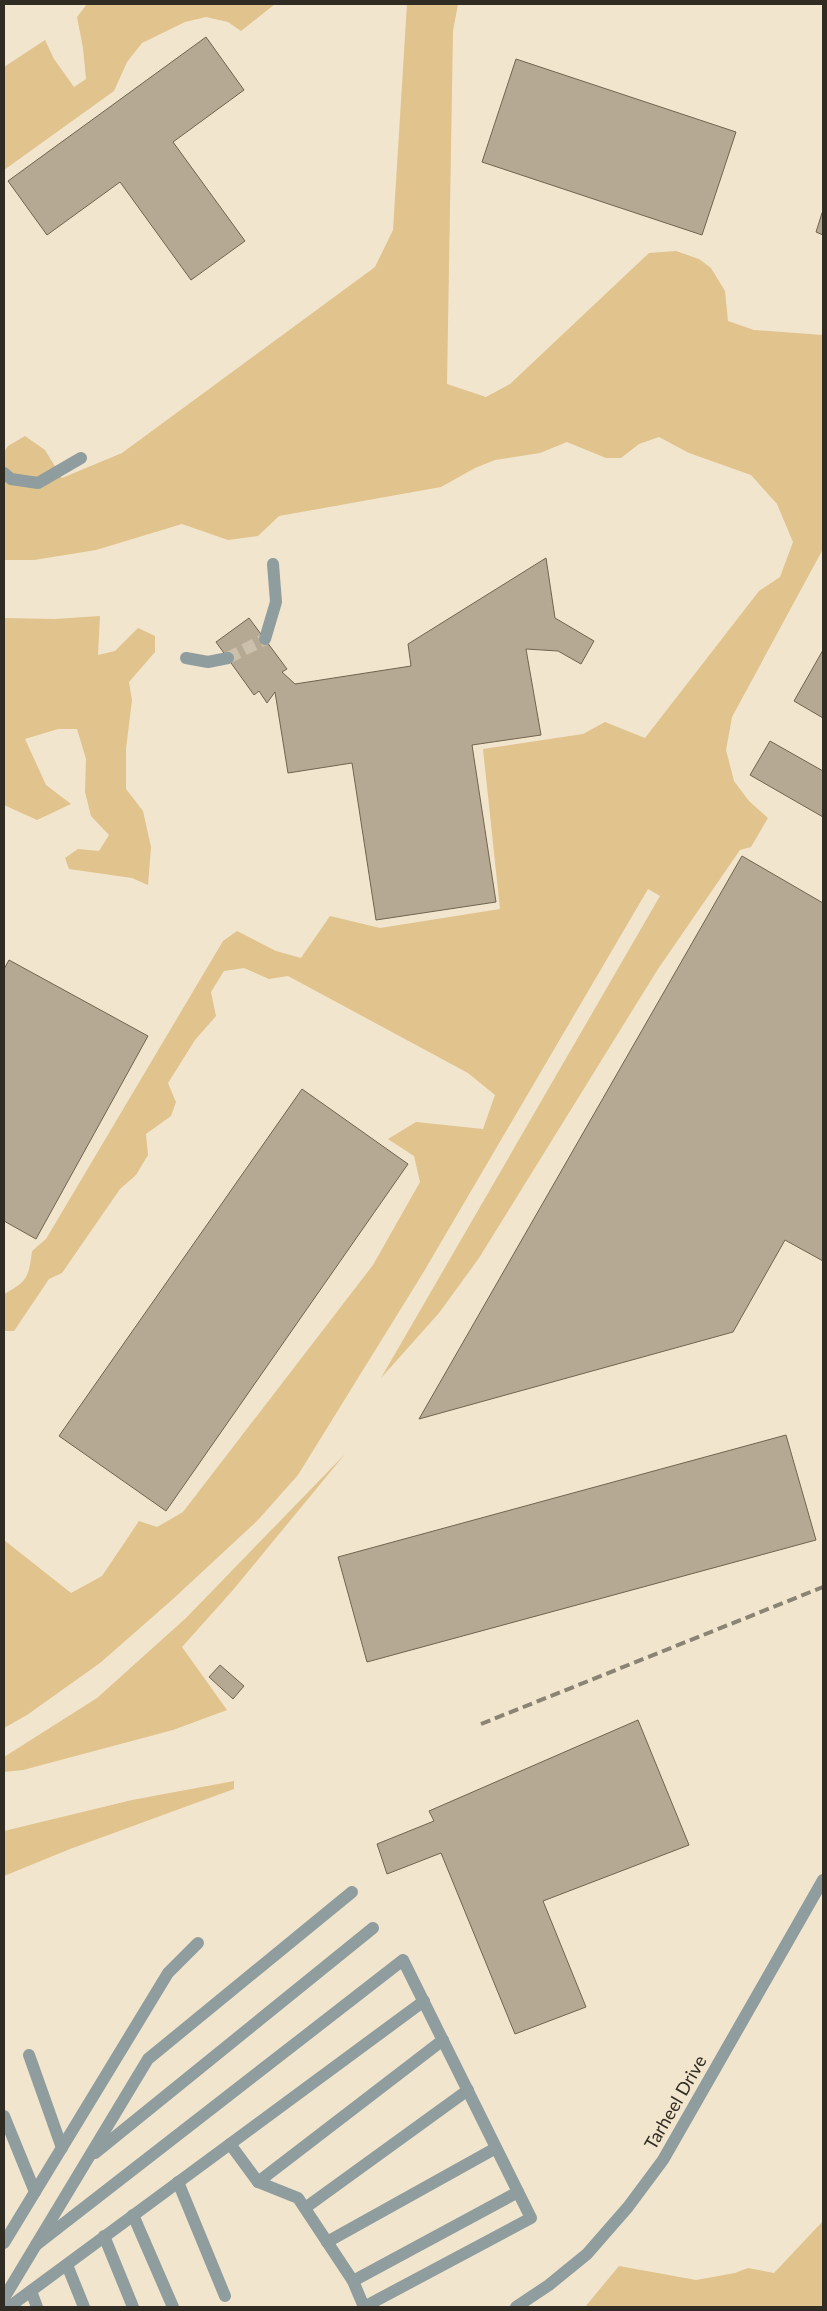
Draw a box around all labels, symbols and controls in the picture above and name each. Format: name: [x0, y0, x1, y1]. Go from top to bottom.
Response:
street label: Tarheel Drive: [639, 2051, 711, 2153]

